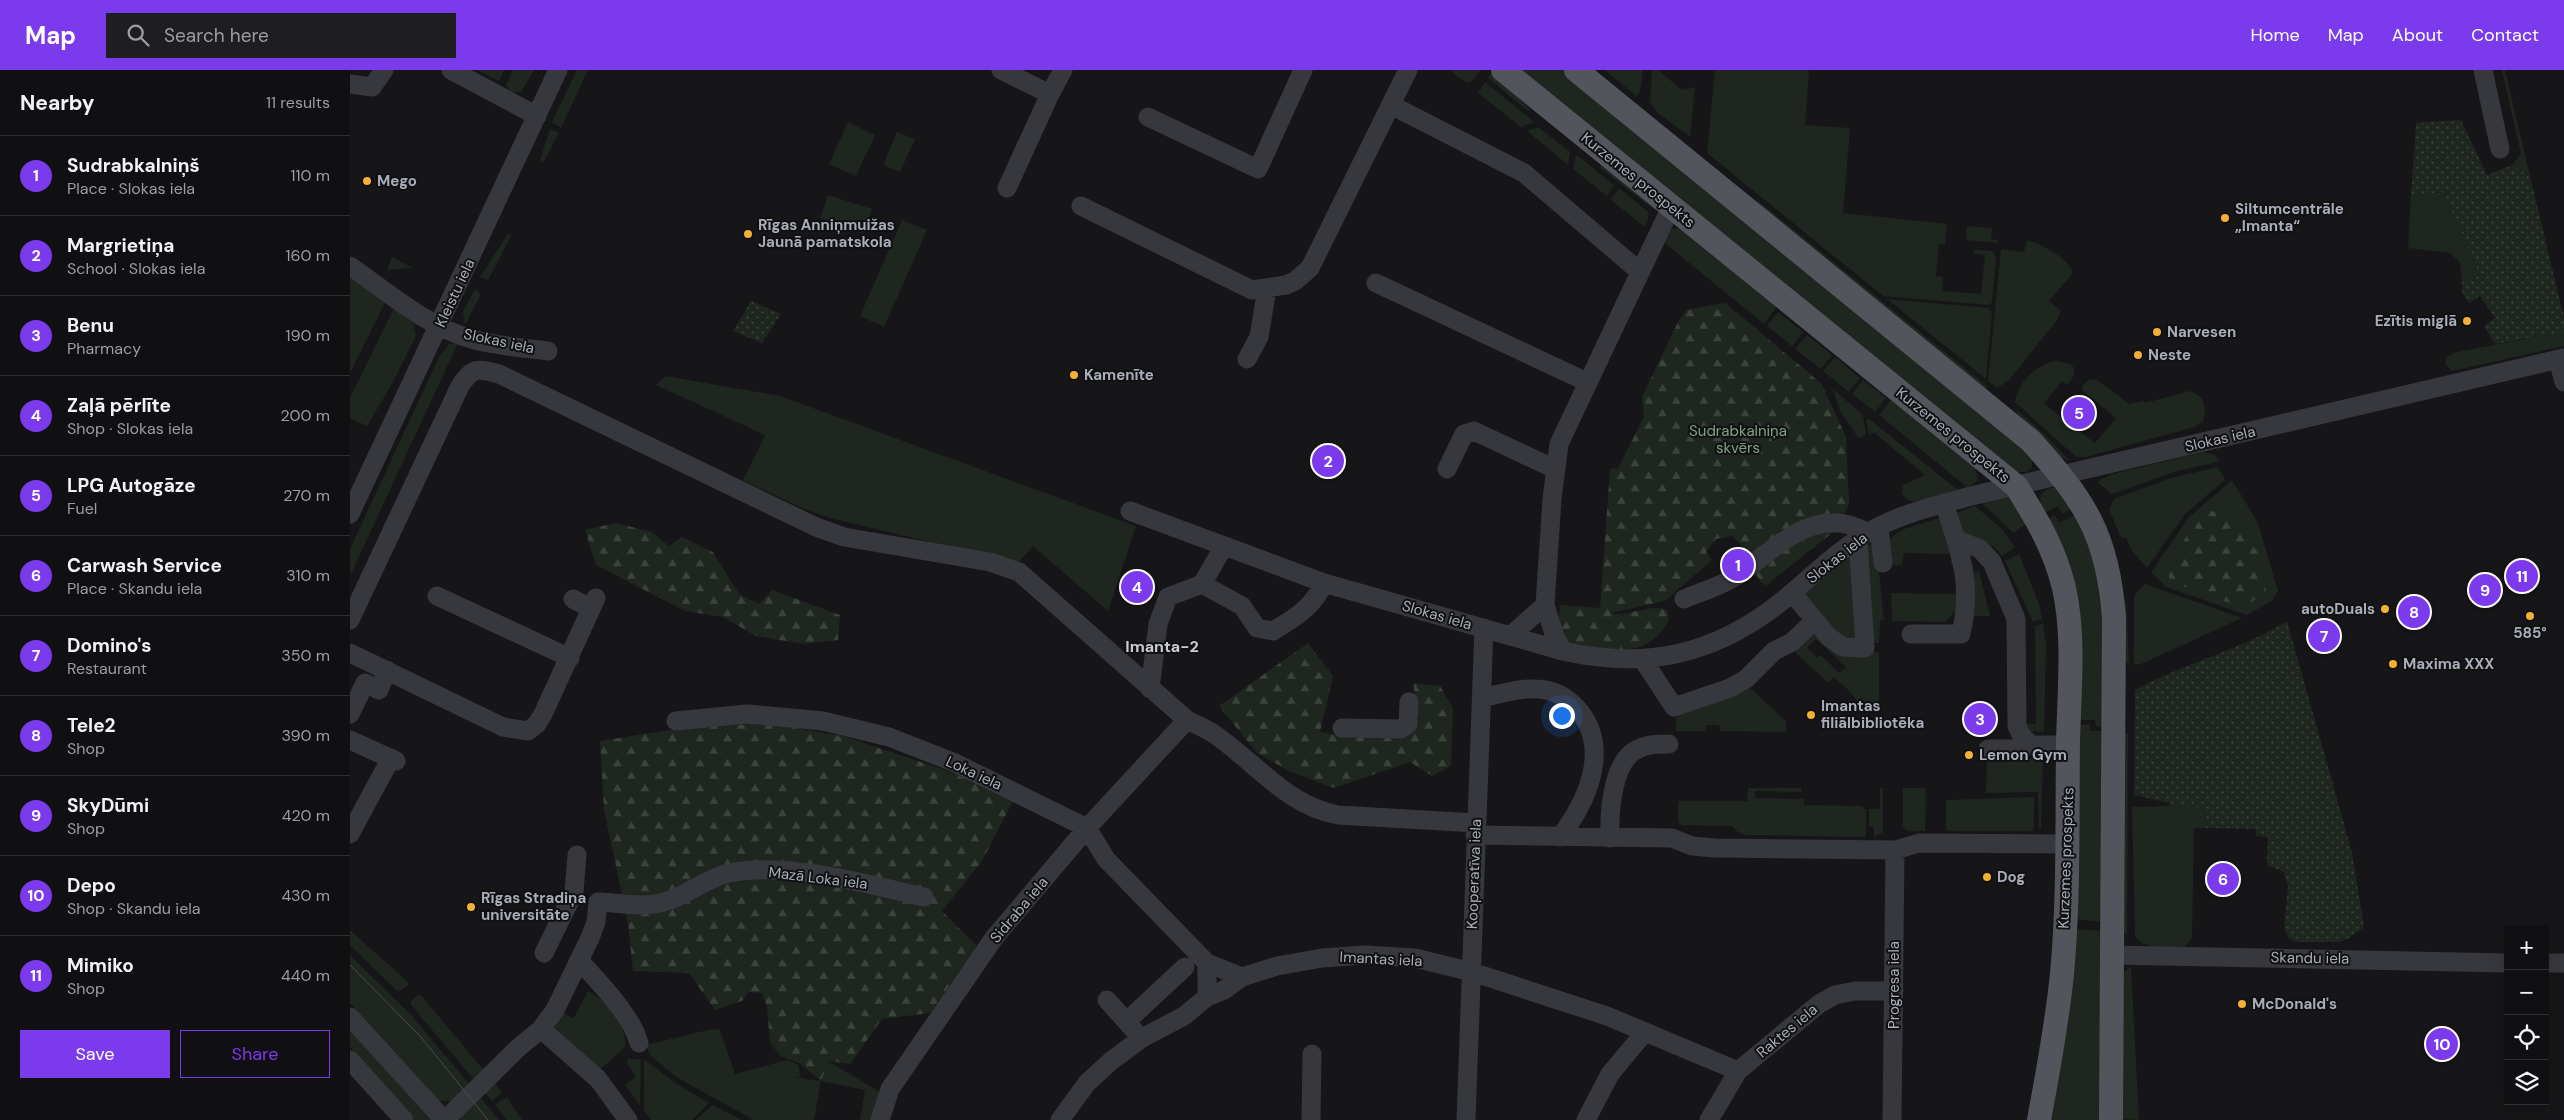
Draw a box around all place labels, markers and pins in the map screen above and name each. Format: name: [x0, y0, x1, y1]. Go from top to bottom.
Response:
place label: Mego: [377, 171, 417, 191]
marker: Mego: [361, 175, 373, 187]
place label: Siltumcentrāle „Imanta“: [2235, 199, 2344, 236]
marker: Siltumcentrāle „Imanta“: [2219, 212, 2231, 224]
place label: Rīgas Anniņmuižas Jaunā pamatskola: [758, 215, 895, 252]
marker: Rīgas Anniņmuižas Jaunā pamatskola: [742, 228, 754, 240]
place label: Ezītis miglā: [2375, 311, 2457, 331]
marker: Ezītis miglā: [2461, 315, 2473, 327]
place label: Narvesen: [2167, 322, 2236, 342]
marker: Narvesen: [2151, 326, 2163, 338]
place label: Neste: [2148, 345, 2191, 365]
marker: Neste: [2132, 349, 2144, 361]
place label: Kamenīte: [1084, 365, 1154, 385]
marker: Kamenīte: [1068, 369, 1080, 381]
pin: 5: [2063, 394, 2095, 432]
pin: 2: [1312, 442, 1344, 480]
pin: 1: [1722, 546, 1754, 584]
pin: 11: [2506, 557, 2538, 595]
pin: 4: [1121, 568, 1153, 606]
pin: 9: [2469, 571, 2501, 609]
pin: 8: [2398, 593, 2430, 631]
place label: autoDuals: [2301, 599, 2375, 619]
marker: autoDuals: [2379, 603, 2391, 615]
marker: 585°: [2524, 610, 2536, 622]
pin: 7: [2308, 617, 2340, 655]
place label: 585°: [2513, 623, 2547, 643]
place label: Maxima XXX: [2403, 654, 2494, 674]
marker: Maxima XXX: [2387, 658, 2399, 670]
place label: Imantas filiālbibliotēka: [1821, 696, 1924, 733]
pin: 3: [1964, 700, 1996, 738]
marker: Imantas filiālbibliotēka: [1805, 709, 1817, 721]
place label: Lemon Gym: [1979, 745, 2067, 765]
marker: Lemon Gym: [1963, 749, 1975, 761]
pin: 6: [2207, 860, 2239, 898]
place label: Dog: [1997, 867, 2025, 887]
marker: Dog: [1981, 871, 1993, 883]
place label: Rīgas Stradiņa universitāte: [481, 888, 586, 925]
marker: Rīgas Stradiņa universitāte: [465, 901, 477, 913]
place label: McDonald's: [2252, 994, 2337, 1014]
marker: McDonald's: [2236, 998, 2248, 1010]
pin: 10: [2426, 1025, 2458, 1063]

